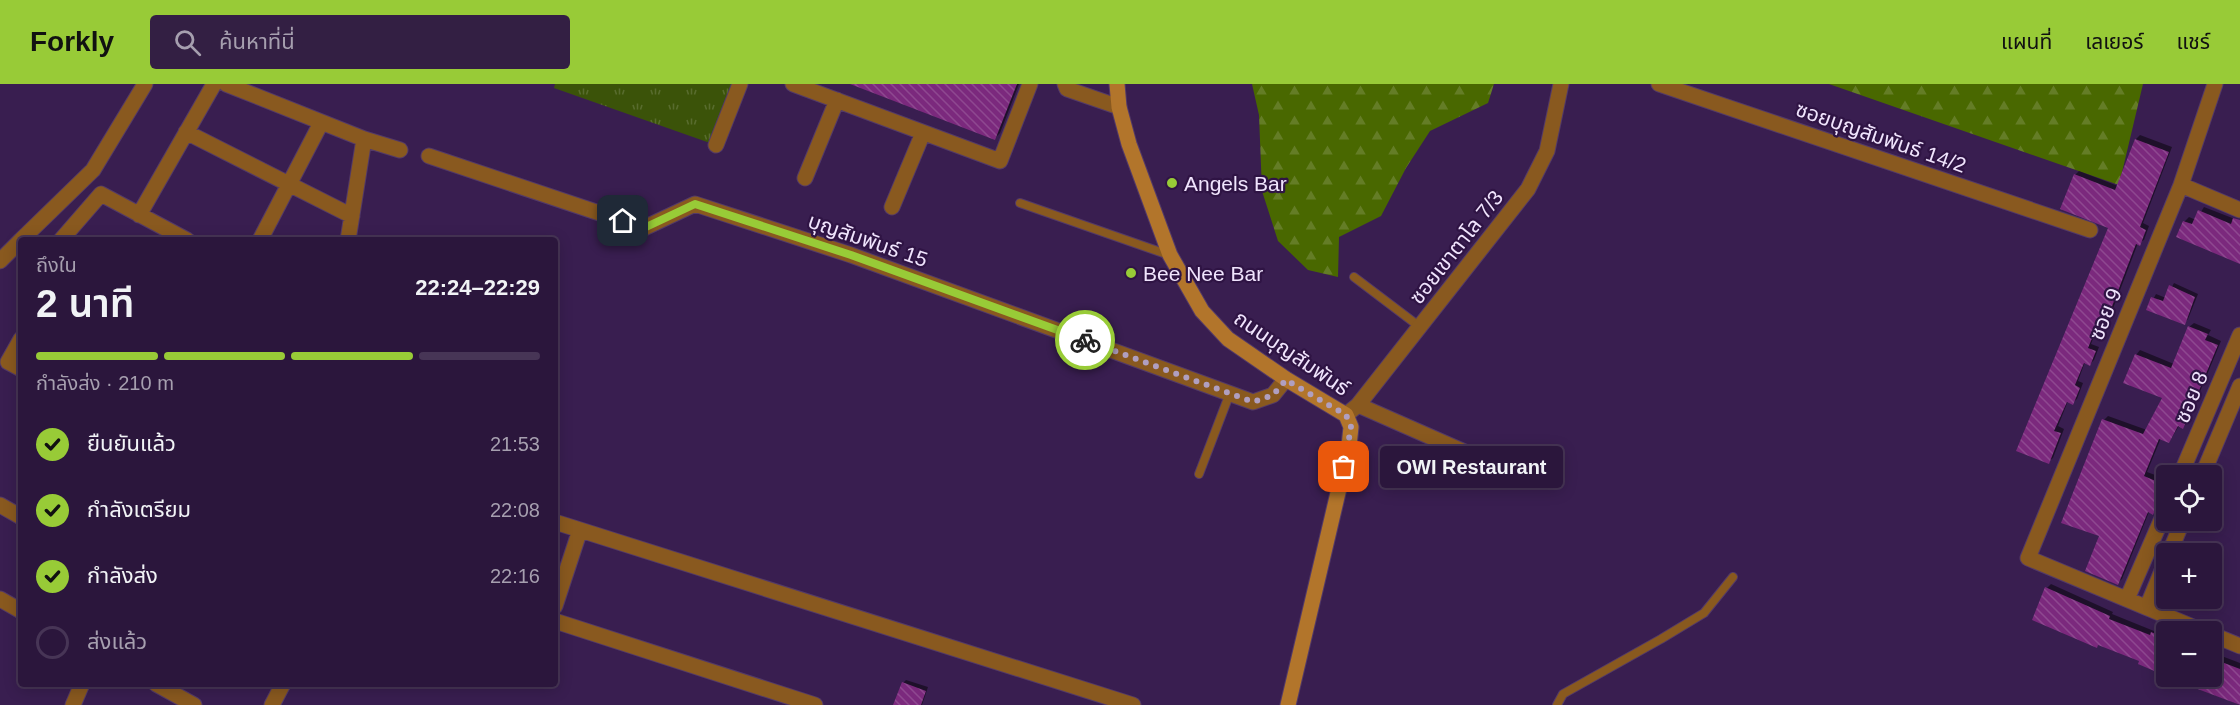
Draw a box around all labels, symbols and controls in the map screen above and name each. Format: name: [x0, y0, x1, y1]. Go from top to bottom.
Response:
search box: [150, 15, 570, 69]
text: Forkly: [30, 26, 114, 57]
icon: search: [171, 26, 204, 59]
text: ค้นหาที่นี่: [219, 29, 295, 54]
text: แผนที่: [2001, 30, 2052, 53]
text: เลเยอร์: [2085, 30, 2144, 53]
text: แชร์: [2177, 30, 2210, 53]
street label: ซอยบุญสัมพันธ์ 14/2: [1792, 97, 1969, 179]
place label: Angels Bar: [1184, 172, 1287, 195]
marker: Angels Bar: [1165, 176, 1179, 190]
street label: ซอยเขาตาโล 7/3: [1405, 186, 1507, 308]
pin: [597, 195, 648, 246]
icon: home: [606, 204, 639, 237]
street label: บุญสัมพันธ์ 15: [805, 209, 931, 273]
text: ถึงใน: [36, 254, 77, 276]
place label: Bee Nee Bar: [1143, 262, 1263, 285]
marker: Bee Nee Bar: [1124, 266, 1138, 280]
text: 22:24–22:29: [415, 275, 540, 300]
text: 2 นาที: [36, 282, 134, 325]
street label: ซอย 9: [2084, 285, 2126, 343]
street label: ถนนบุญสัมพันธ์: [1229, 306, 1354, 402]
courier: [1055, 310, 1115, 370]
icon: bike: [1069, 324, 1102, 357]
street label: ซอย 8: [2170, 368, 2212, 426]
text: กำลังส่ง · 210 m: [36, 372, 174, 394]
icon: check: [36, 428, 69, 461]
text: ยืนยันแล้ว: [87, 431, 176, 456]
text: 21:53: [490, 433, 540, 455]
pin: [1318, 441, 1369, 492]
callout: OWI Restaurant: [1380, 446, 1563, 488]
icon: bag: [1327, 450, 1360, 483]
text: OWI Restaurant: [1396, 456, 1547, 478]
map controls: [2156, 465, 2222, 687]
button: locate: [2156, 465, 2222, 531]
icon: check: [36, 494, 69, 527]
text: กำลังเตรียม: [87, 497, 191, 522]
text: 22:08: [490, 499, 540, 521]
button: +: [2156, 543, 2222, 609]
icon: check: [36, 560, 69, 593]
text: กำลังส่ง: [87, 563, 158, 588]
text: 22:16: [490, 565, 540, 587]
button: −: [2156, 621, 2222, 687]
text: ส่งแล้ว: [87, 629, 147, 654]

